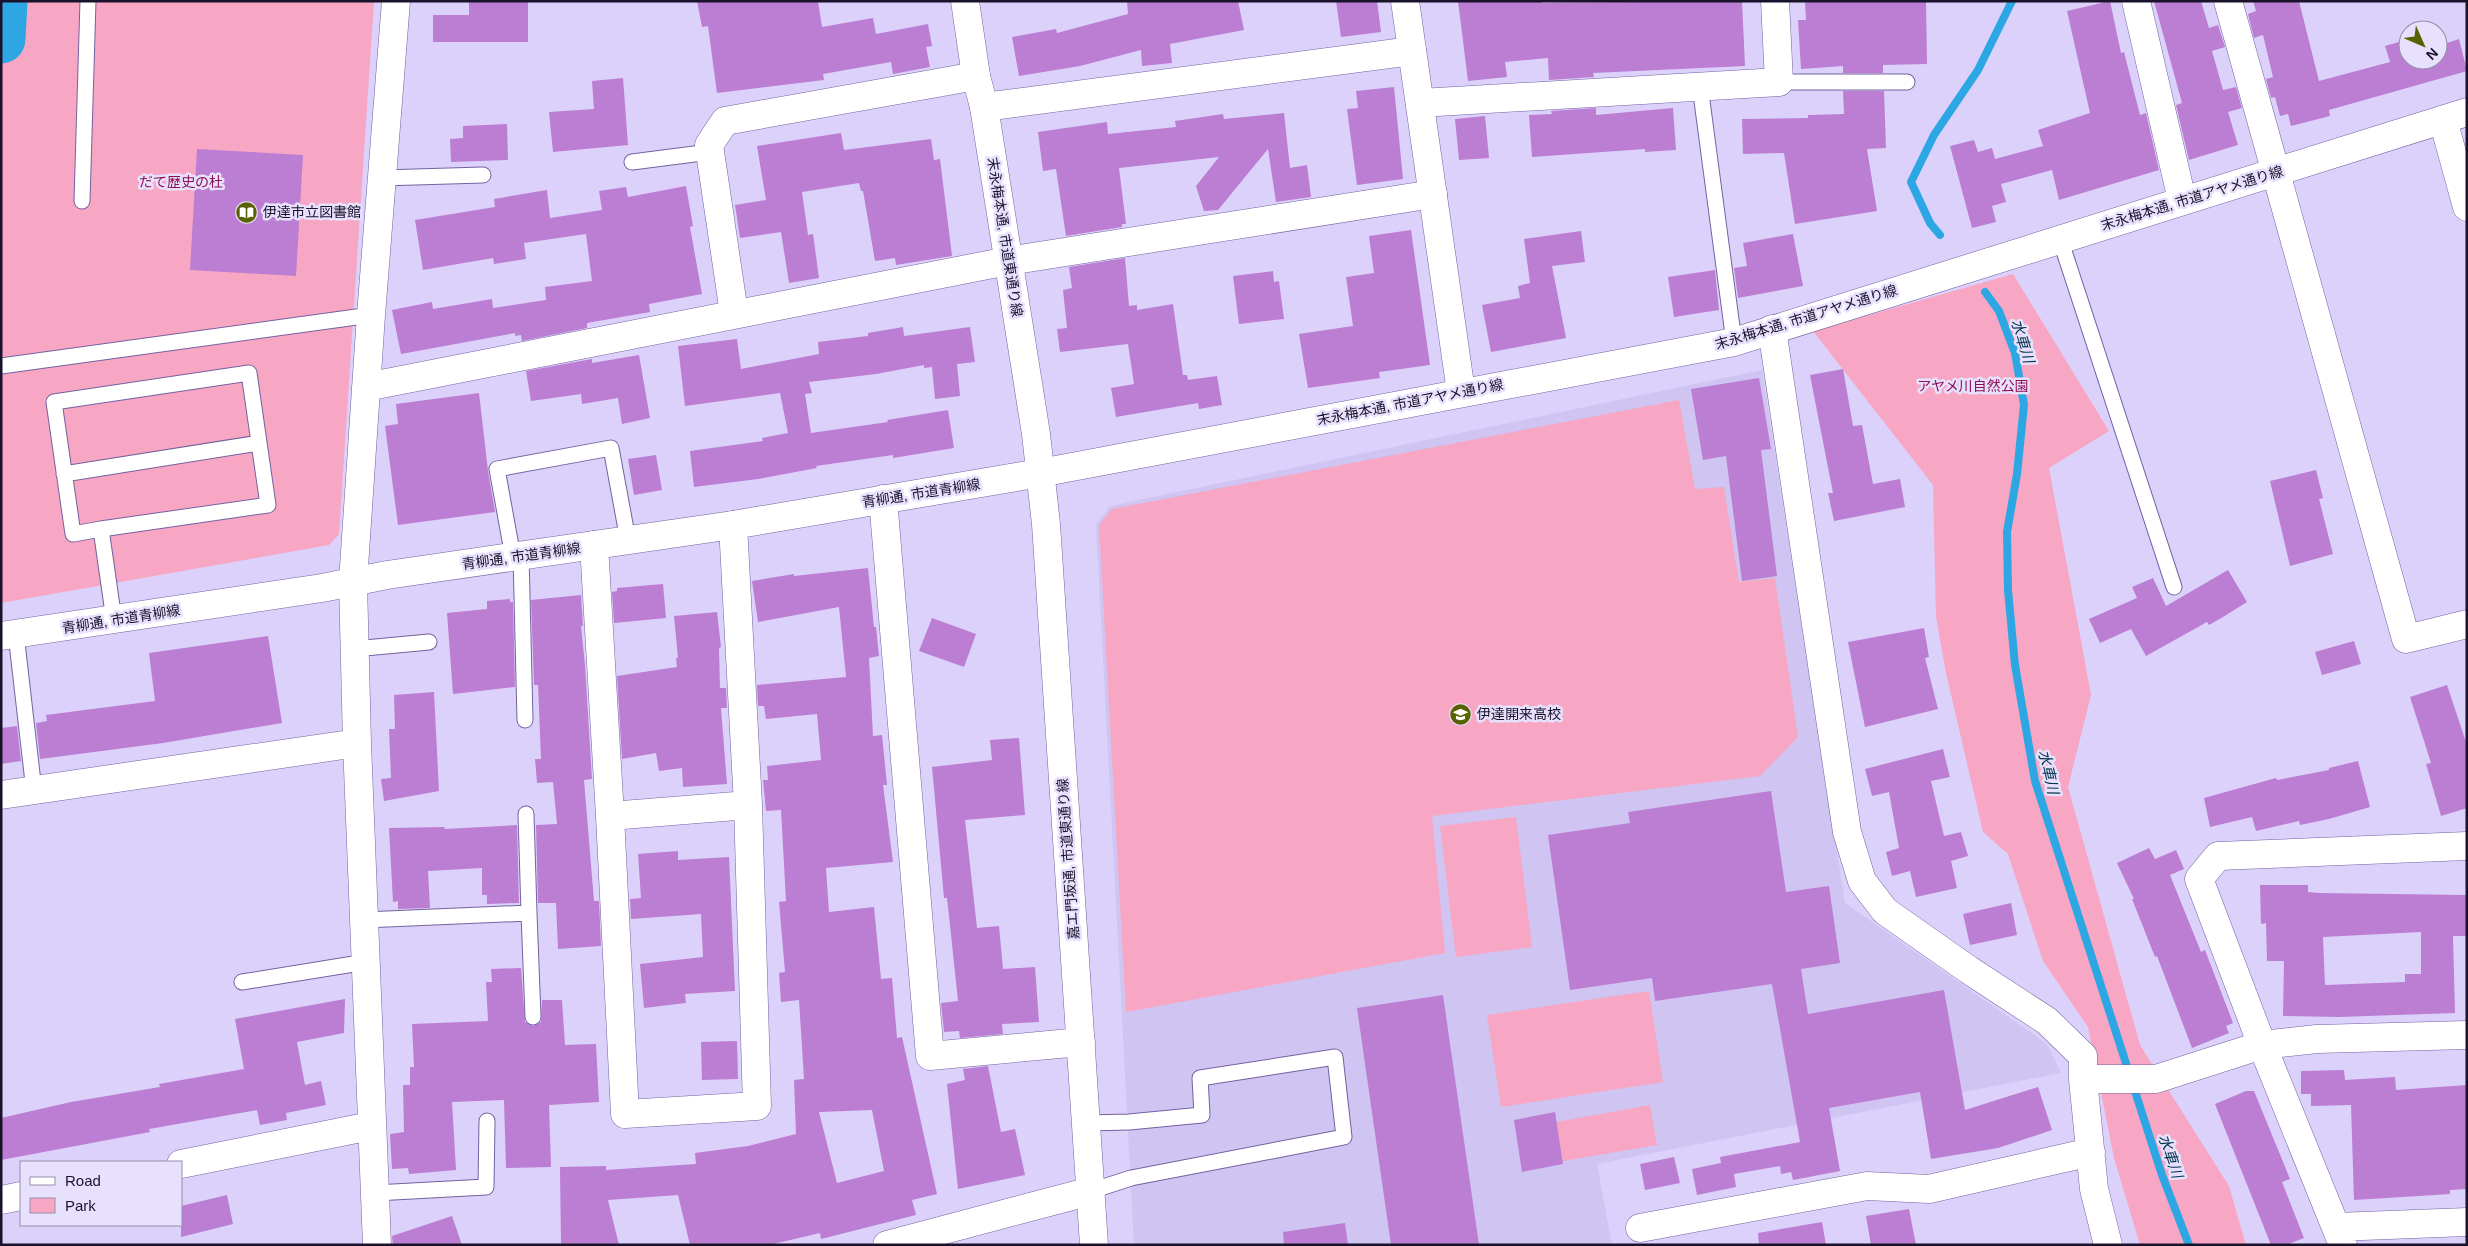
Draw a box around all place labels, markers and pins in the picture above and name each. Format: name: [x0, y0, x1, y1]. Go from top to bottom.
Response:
library icon: 伊達市立図書館: [235, 200, 259, 224]
place label: 伊達市立図書館: [263, 204, 361, 220]
school or university icon: 伊達開来高校: [1449, 702, 1473, 726]
place label: 伊達開来高校: [1477, 706, 1561, 722]

